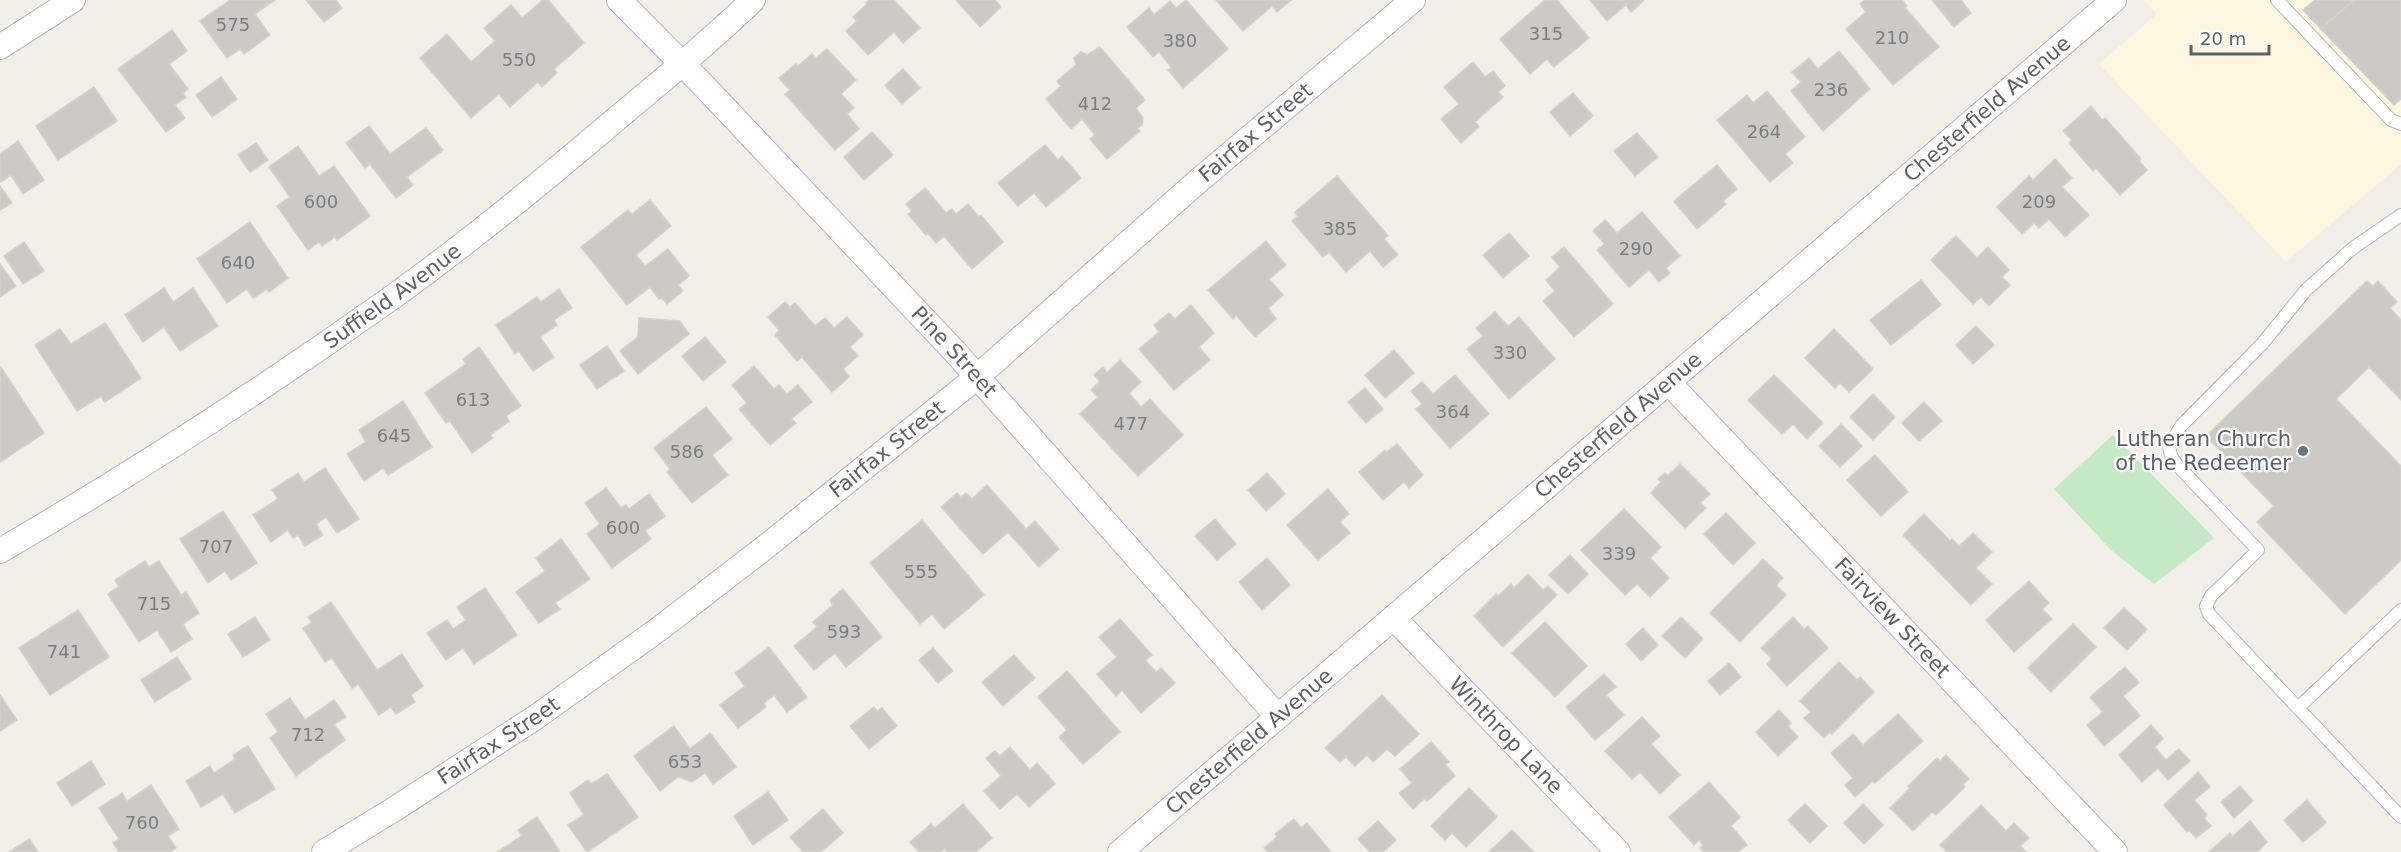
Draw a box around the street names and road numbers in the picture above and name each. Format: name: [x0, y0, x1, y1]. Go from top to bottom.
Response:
street label: Chesterfield Avenue: [1899, 31, 2075, 187]
street label: Fairfax Street: [1194, 78, 1317, 187]
street label: Suffield Avenue: [319, 238, 466, 354]
street label: Pine Street: [906, 301, 1002, 402]
street label: Chesterfield Avenue: [1530, 347, 1706, 503]
street label: Fairfax Street: [825, 396, 949, 503]
street label: Fairview Street: [1830, 553, 1955, 683]
street label: Chesterfield Avenue: [1161, 663, 1337, 819]
street label: Winthrop Lane: [1444, 671, 1568, 799]
street label: Fairfax Street: [433, 692, 564, 790]

